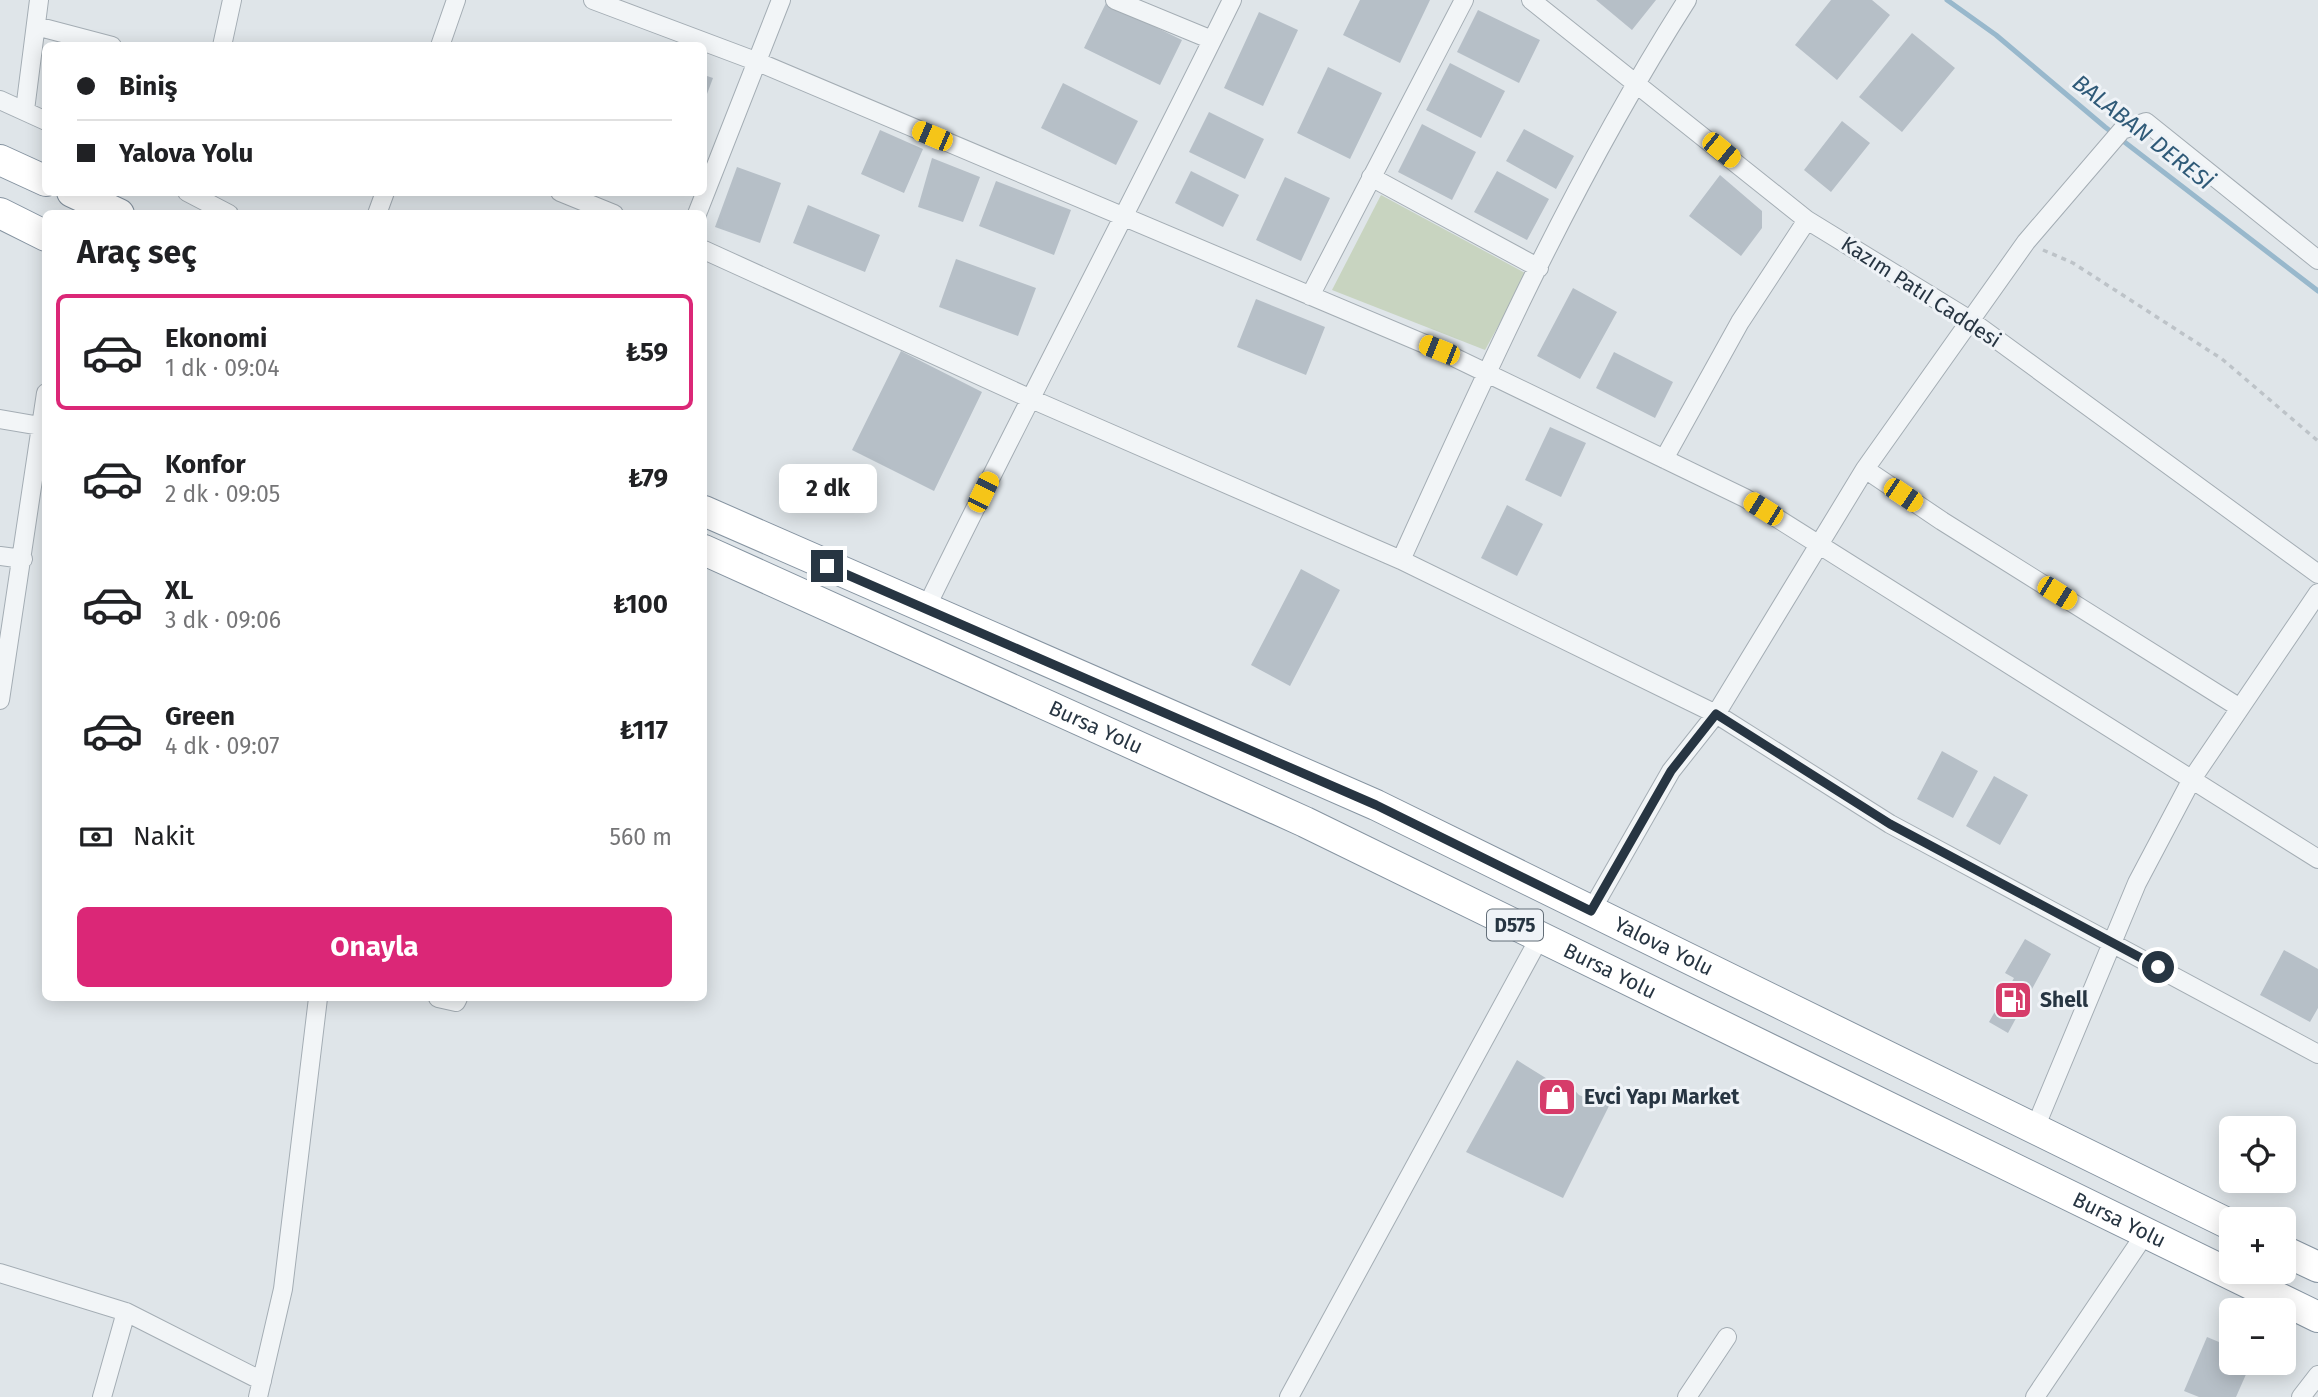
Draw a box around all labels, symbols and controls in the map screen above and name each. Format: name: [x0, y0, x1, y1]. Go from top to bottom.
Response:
water label: BALABAN DERESİ: [2067, 68, 2219, 196]
text: Biniş: [119, 71, 177, 102]
car: [909, 118, 956, 154]
car: [1699, 129, 1744, 171]
text: Yalova Yolu: [119, 138, 253, 169]
street label: Kazım Patıl Caddesi: [1836, 231, 2006, 353]
text: Araç seç: [77, 233, 197, 271]
icon: car: [81, 321, 144, 384]
text: Ekonomi: [165, 323, 267, 354]
car: [1416, 332, 1463, 368]
text: ₺59: [625, 337, 668, 368]
text: 1 dk · 09:04: [165, 354, 280, 382]
icon: car: [81, 447, 144, 510]
text: Konfor: [165, 449, 246, 480]
text: ₺79: [628, 463, 668, 494]
callout: 2 dk: [778, 464, 876, 514]
car: [965, 469, 1002, 515]
text: 2 dk: [806, 474, 850, 502]
car: [1880, 475, 1927, 515]
text: 2 dk · 09:05: [165, 480, 280, 508]
car: [1740, 489, 1787, 529]
route end: [811, 550, 843, 582]
icon: car: [81, 573, 144, 636]
car: [2034, 573, 2081, 613]
text: XL: [165, 575, 193, 606]
text: ₺100: [613, 589, 668, 620]
text: 3 dk · 09:06: [165, 606, 281, 634]
street label: Bursa Yolu: [1045, 695, 1147, 760]
icon: car: [81, 699, 144, 762]
text: Green: [165, 701, 235, 732]
text: ₺117: [620, 715, 668, 746]
text: 4 dk · 09:07: [165, 732, 279, 760]
icon: cash: [77, 818, 115, 856]
text: Nakit: [133, 821, 195, 852]
text: 560 m: [610, 823, 672, 851]
button: Onayla: [77, 907, 672, 987]
road number: D575: [1487, 909, 1543, 940]
street label: Yalova Yolu: [1610, 911, 1718, 982]
street label: Bursa Yolu: [1559, 937, 1661, 1005]
route start: [2142, 951, 2174, 983]
fuel station icon: Shell: [1992, 979, 2034, 1021]
place label: Shell: [2040, 987, 2089, 1013]
shop icon: Evci Yapı Market: [1536, 1076, 1578, 1118]
place label: Evci Yapı Market: [1584, 1084, 1740, 1110]
map controls: [2219, 1116, 2296, 1375]
button: locate: [2219, 1116, 2296, 1193]
street label: Bursa Yolu: [2068, 1186, 2170, 1254]
button: +: [2219, 1207, 2296, 1284]
button: −: [2219, 1298, 2296, 1375]

